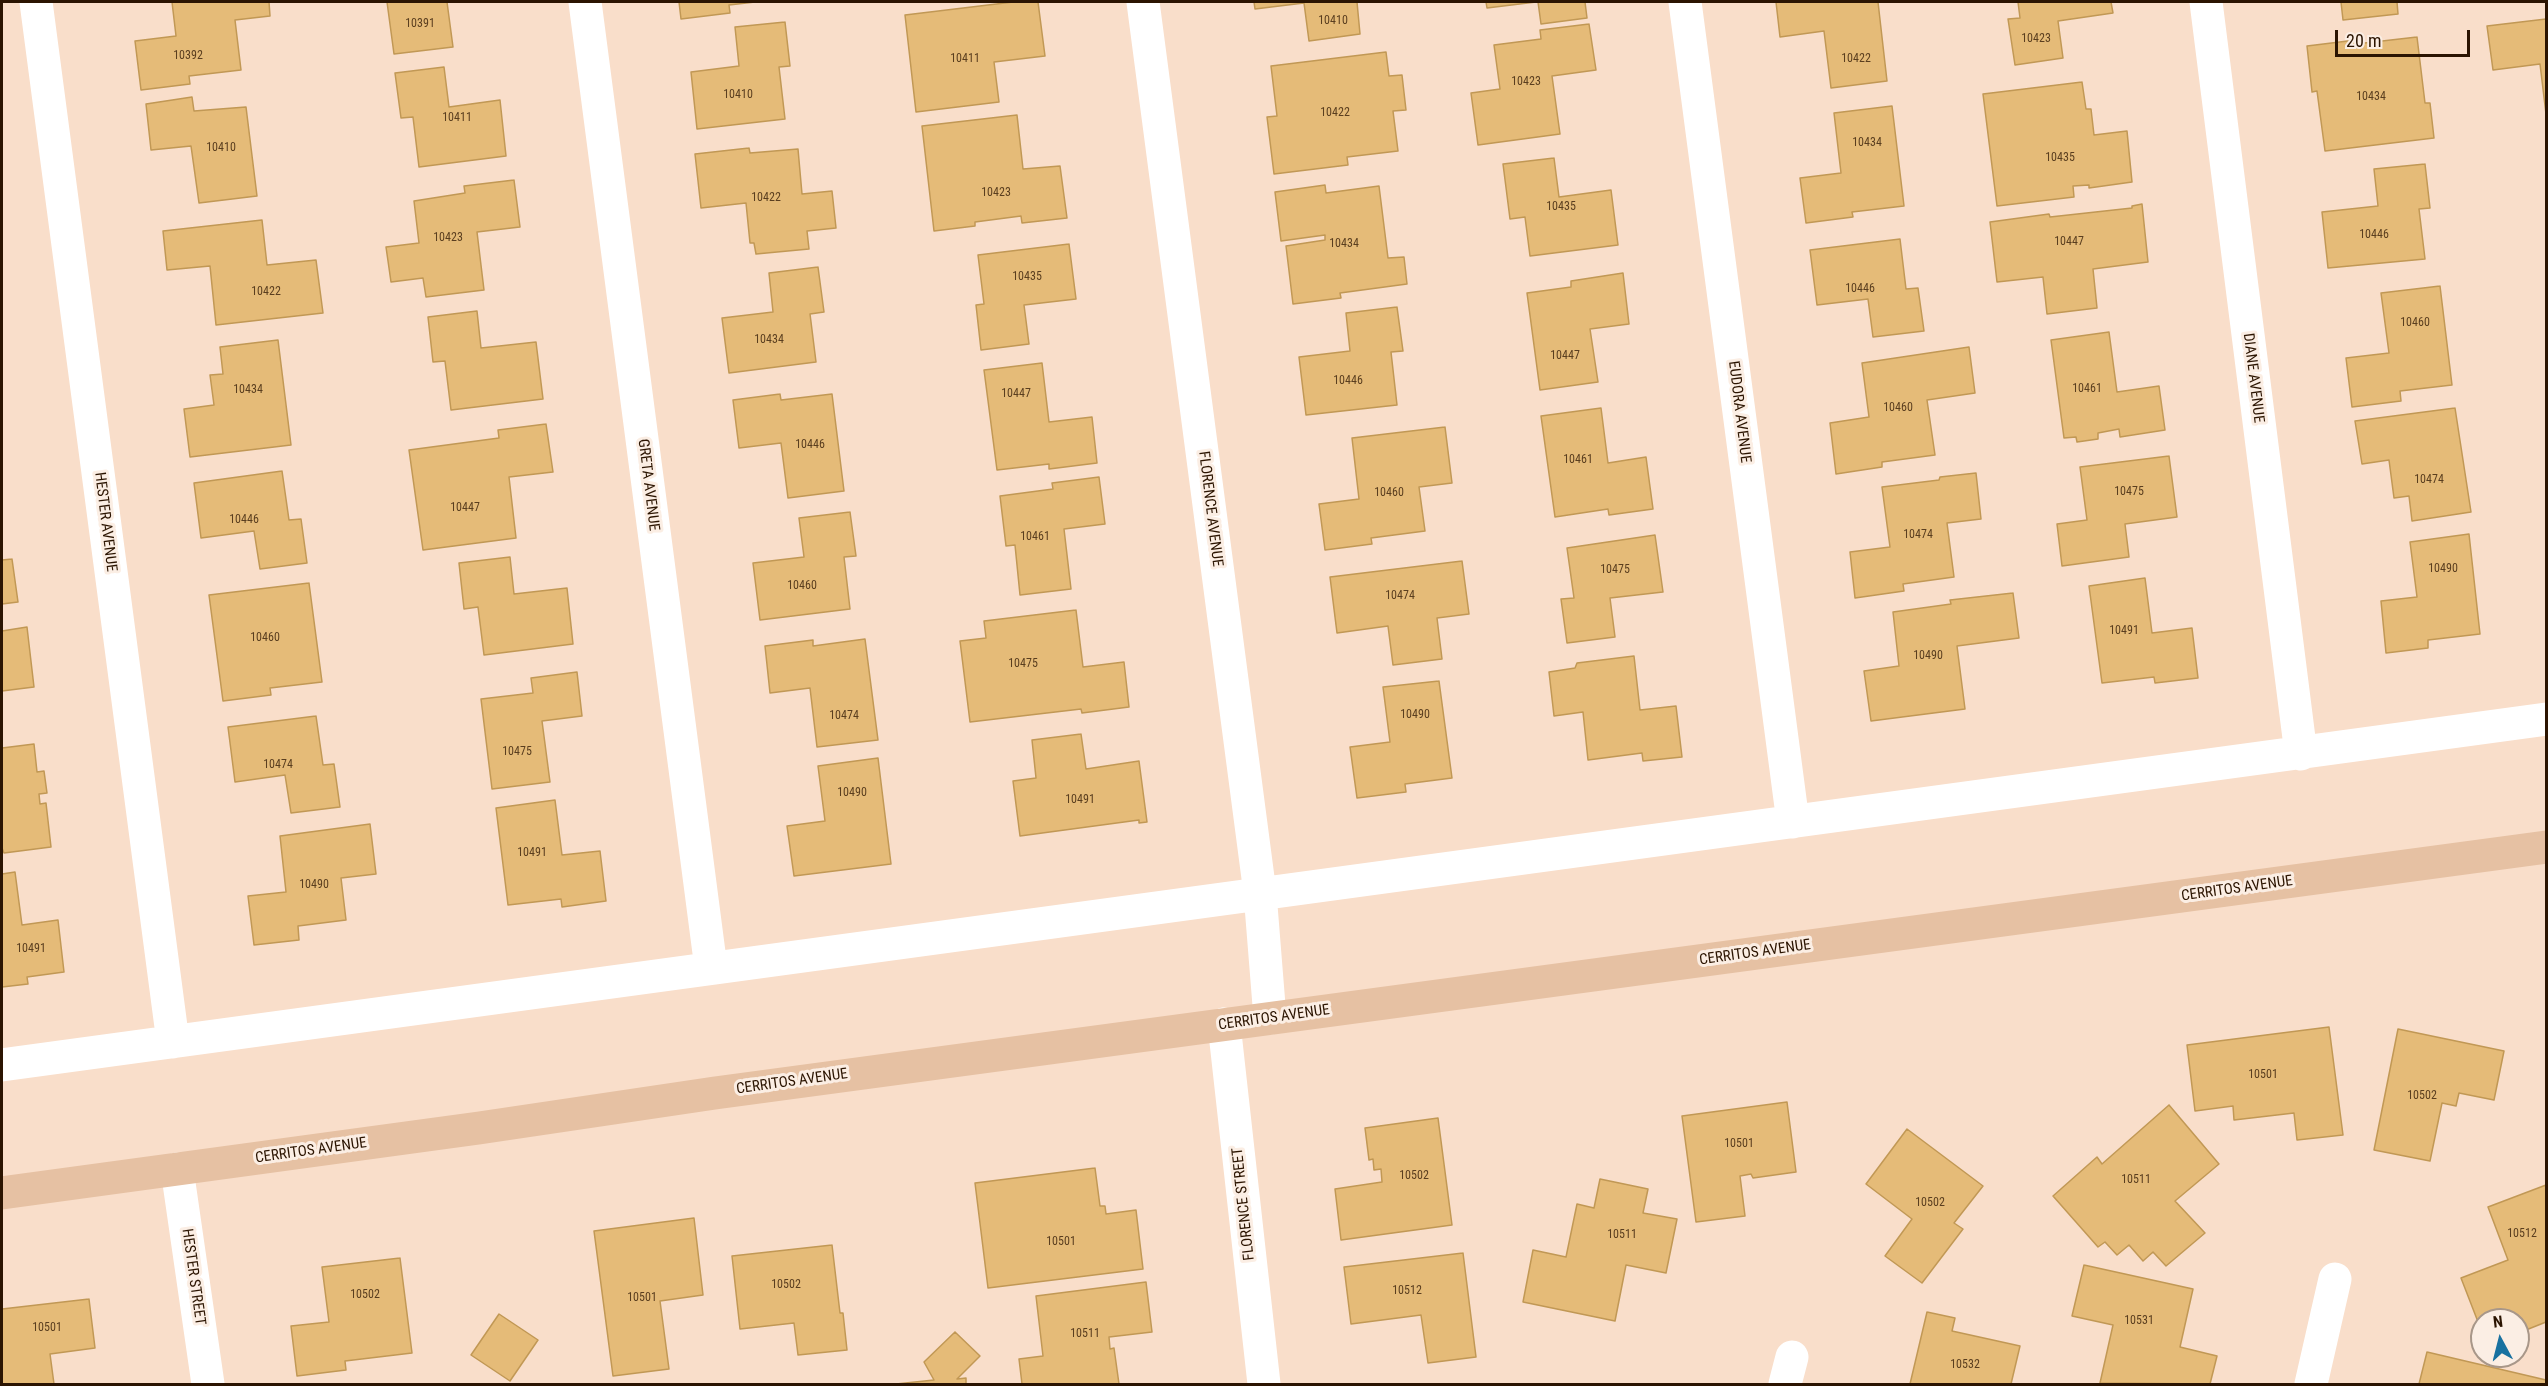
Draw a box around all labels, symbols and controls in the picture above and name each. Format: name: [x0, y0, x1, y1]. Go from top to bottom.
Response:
house number: 10410: [1318, 14, 1348, 28]
house number: 10391: [405, 17, 435, 31]
scale bar: [2338, 18, 2473, 56]
text: 20 m: [2346, 30, 2381, 51]
house number: 10423: [2021, 32, 2051, 46]
house number: 10392: [173, 49, 203, 63]
house number: 10411: [950, 52, 980, 66]
house number: 10422: [1841, 52, 1871, 66]
house number: 10423: [1511, 75, 1541, 89]
house number: 10410: [723, 88, 753, 102]
house number: 10434: [2356, 90, 2386, 104]
house number: 10422: [1320, 106, 1350, 120]
house number: 10411: [442, 111, 472, 125]
house number: 10434: [1852, 136, 1882, 150]
house number: 10410: [206, 141, 236, 155]
house number: 10435: [2045, 151, 2075, 165]
house number: 10423: [981, 186, 1011, 200]
house number: 10422: [751, 191, 781, 205]
house number: 10435: [1546, 200, 1576, 214]
house number: 10446: [2359, 228, 2389, 242]
house number: 10423: [433, 231, 463, 245]
house number: 10447: [2054, 235, 2084, 249]
house number: 10434: [1329, 237, 1359, 251]
house number: 10435: [1012, 270, 1042, 284]
house number: 10446: [1845, 282, 1875, 296]
house number: 10422: [251, 285, 281, 299]
house number: 10460: [2400, 316, 2430, 330]
street label: DIANE AVENUE: [2239, 332, 2267, 424]
house number: 10434: [754, 333, 784, 347]
house number: 10447: [1550, 349, 1580, 363]
street label: EUDORA AVENUE: [1724, 360, 1754, 464]
house number: 10446: [1333, 374, 1363, 388]
house number: 10461: [2072, 382, 2102, 396]
house number: 10434: [233, 383, 263, 397]
house number: 10447: [1001, 387, 1031, 401]
house number: 10460: [1883, 401, 1913, 415]
street label: GRETA AVENUE: [633, 438, 663, 532]
house number: 10446: [795, 438, 825, 452]
street label: FLORENCE AVENUE: [1194, 450, 1226, 568]
house number: 10461: [1563, 453, 1593, 467]
street label: HESTER AVENUE: [90, 471, 120, 573]
house number: 10474: [2414, 473, 2444, 487]
house number: 10475: [2114, 485, 2144, 499]
house number: 10460: [1374, 486, 1404, 500]
house number: 10447: [450, 501, 480, 515]
house number: 10446: [229, 513, 259, 527]
house number: 10474: [1903, 528, 1933, 542]
house number: 10461: [1020, 530, 1050, 544]
house number: 10490: [2428, 562, 2458, 576]
house number: 10475: [1600, 563, 1630, 577]
house number: 10460: [787, 579, 817, 593]
house number: 10474: [1385, 589, 1415, 603]
house number: 10491: [2109, 624, 2139, 638]
house number: 10460: [250, 631, 280, 645]
house number: 10490: [1913, 649, 1943, 663]
house number: 10475: [1008, 657, 1038, 671]
house number: 10490: [1400, 708, 1430, 722]
house number: 10474: [829, 709, 859, 723]
house number: 10475: [502, 745, 532, 759]
house number: 10474: [263, 758, 293, 772]
house number: 10490: [837, 786, 867, 800]
house number: 10491: [1065, 793, 1095, 807]
house number: 10491: [517, 846, 547, 860]
street label: CERRITOS AVENUE: [2180, 872, 2294, 906]
house number: 10490: [299, 878, 329, 892]
street label: CERRITOS AVENUE: [1698, 936, 1812, 970]
house number: 10491: [16, 942, 46, 956]
street label: CERRITOS AVENUE: [1217, 1001, 1331, 1035]
street label: CERRITOS AVENUE: [735, 1065, 849, 1099]
house number: 10501: [2248, 1068, 2278, 1082]
house number: 10502: [2407, 1089, 2437, 1103]
street label: CERRITOS AVENUE: [254, 1134, 368, 1168]
house number: 10501: [1724, 1137, 1754, 1151]
street label: FLORENCE STREET: [1229, 1147, 1259, 1261]
house number: 10502: [1399, 1169, 1429, 1183]
house number: 10511: [2121, 1173, 2151, 1187]
house number: 10502: [1915, 1196, 1945, 1210]
street label: HESTER STREET: [177, 1227, 209, 1327]
house number: 10512: [2507, 1227, 2537, 1241]
house number: 10511: [1607, 1228, 1637, 1242]
house number: 10501: [1046, 1235, 1076, 1249]
house number: 10502: [771, 1278, 801, 1292]
house number: 10512: [1392, 1284, 1422, 1298]
house number: 10502: [350, 1288, 380, 1302]
house number: 10501: [627, 1291, 657, 1305]
north arrow: [2470, 1308, 2530, 1368]
text: N: [2492, 1312, 2504, 1332]
house number: 10531: [2124, 1314, 2154, 1328]
house number: 10501: [32, 1321, 62, 1335]
house number: 10511: [1070, 1327, 1100, 1341]
house number: 10532: [1950, 1358, 1980, 1372]

